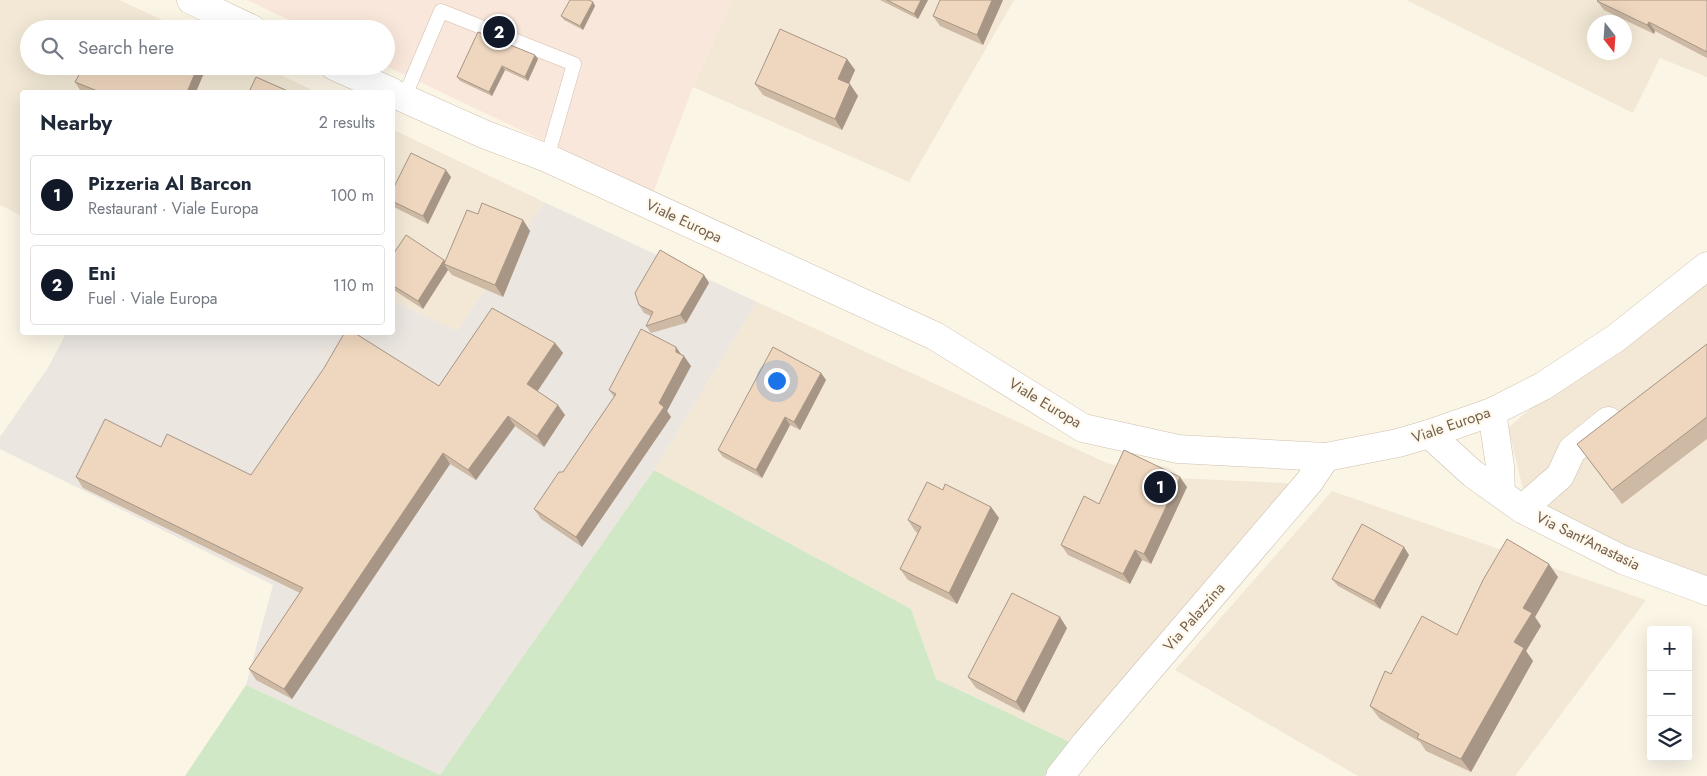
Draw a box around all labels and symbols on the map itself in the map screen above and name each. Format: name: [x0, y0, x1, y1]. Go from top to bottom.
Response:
pin: 2: [483, 13, 515, 51]
north arrow: [1587, 15, 1632, 60]
street label: Viale Europa: [642, 194, 726, 248]
your location: [764, 368, 790, 394]
street label: Viale Europa: [1004, 373, 1086, 433]
street label: Viale Europa: [1409, 401, 1493, 449]
pin: 1: [1144, 468, 1176, 506]
street label: Via Sant'Anastasia: [1532, 506, 1644, 576]
street label: Via Palazzina: [1158, 578, 1230, 656]

